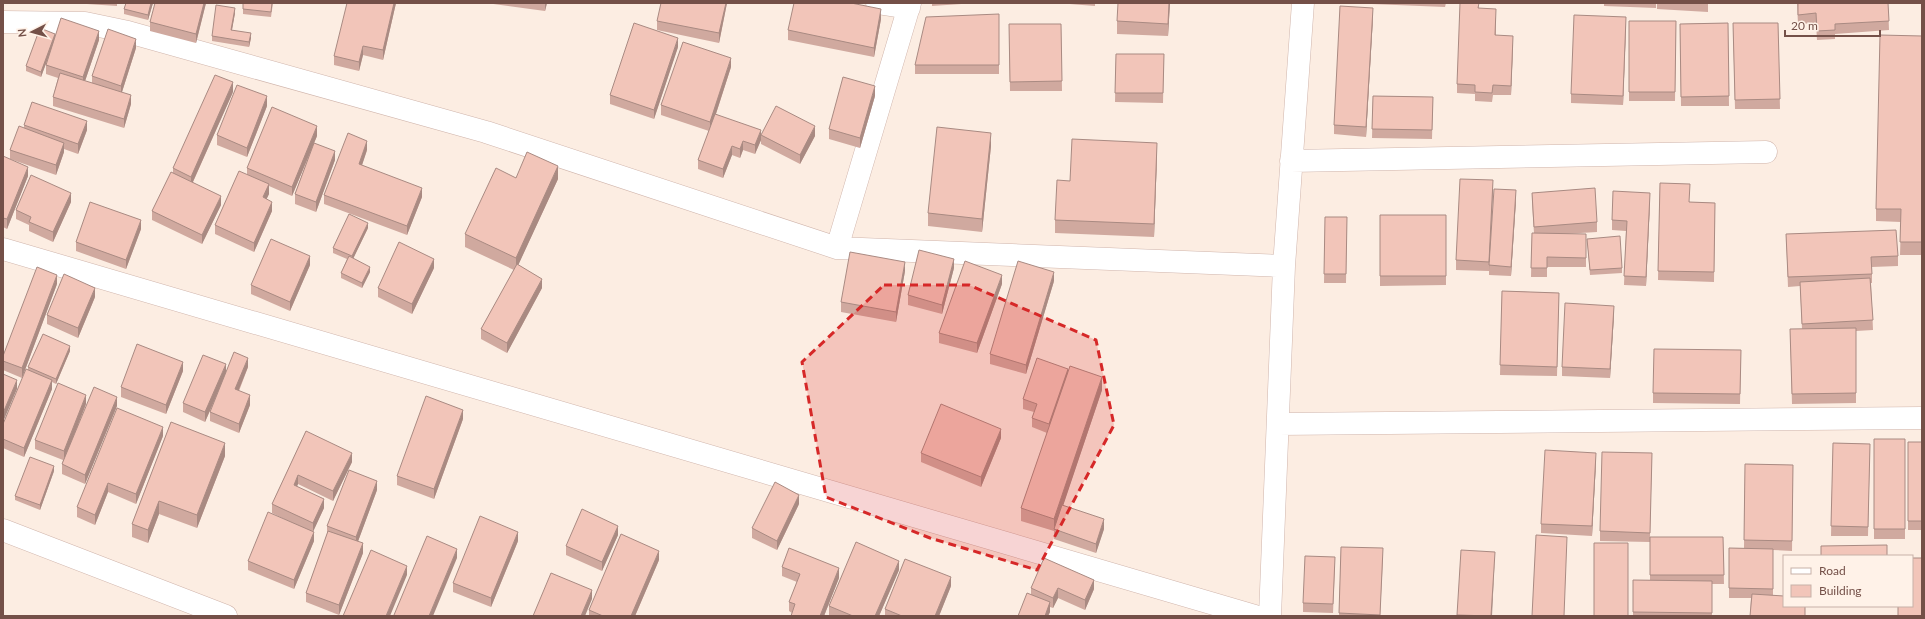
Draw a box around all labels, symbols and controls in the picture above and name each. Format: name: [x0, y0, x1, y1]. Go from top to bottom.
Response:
north arrow: [12, 12, 52, 52]
scale bar: [1785, 12, 1880, 38]
text: 20 m: [1791, 18, 1818, 33]
text: N: [15, 28, 28, 38]
legend: [1783, 555, 1913, 607]
text: Road: [1819, 563, 1846, 578]
text: Building: [1819, 583, 1862, 598]

